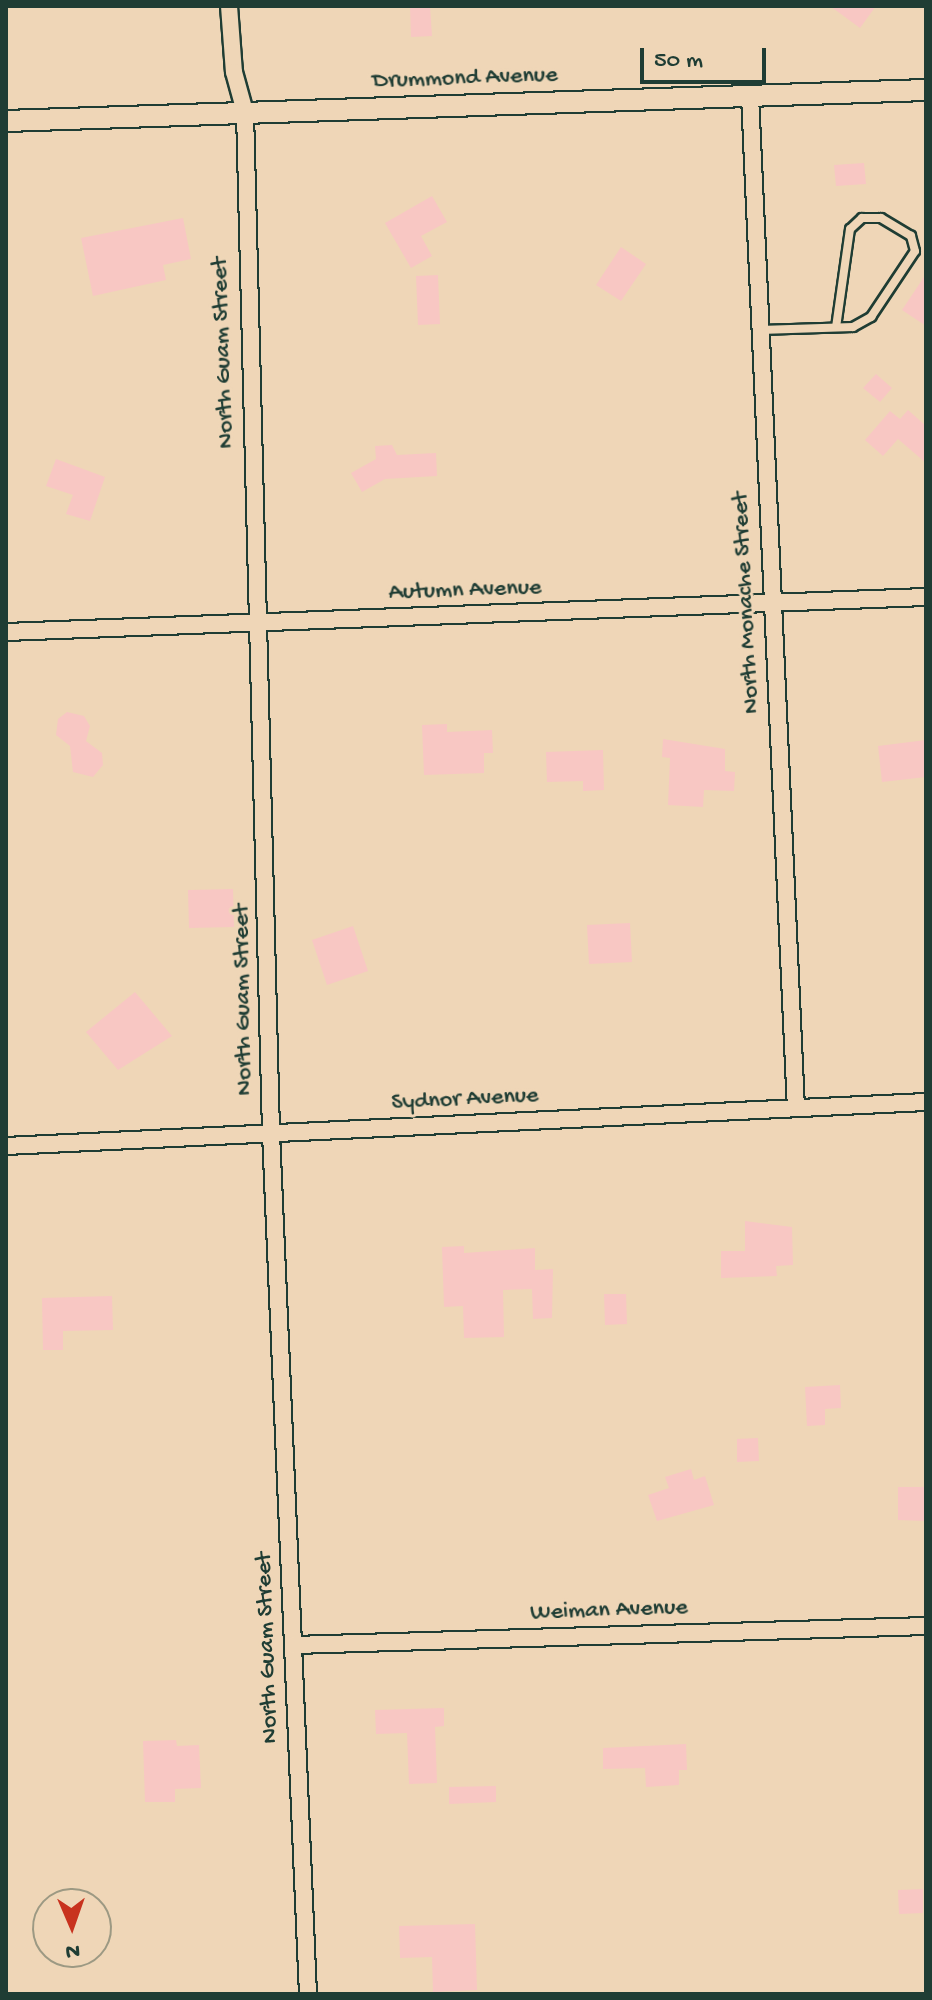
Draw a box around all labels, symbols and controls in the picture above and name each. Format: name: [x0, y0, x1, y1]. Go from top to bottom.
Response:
scale bar: [644, 32, 770, 82]
text: 50 m: [654, 47, 703, 76]
street label: Drummond Avenue: [372, 61, 558, 97]
street label: North Guam Street: [206, 257, 242, 449]
street label: North Monache Street: [727, 491, 767, 715]
street label: Autumn Avenue: [388, 574, 542, 608]
street label: North Guam Street: [228, 904, 260, 1096]
street label: Sydnor Avenue: [391, 1082, 539, 1118]
street label: North Guam Street: [250, 1552, 286, 1744]
street label: Weiman Avenue: [530, 1594, 688, 1628]
north arrow: [32, 1888, 112, 1968]
text: N: [65, 1937, 80, 1963]

